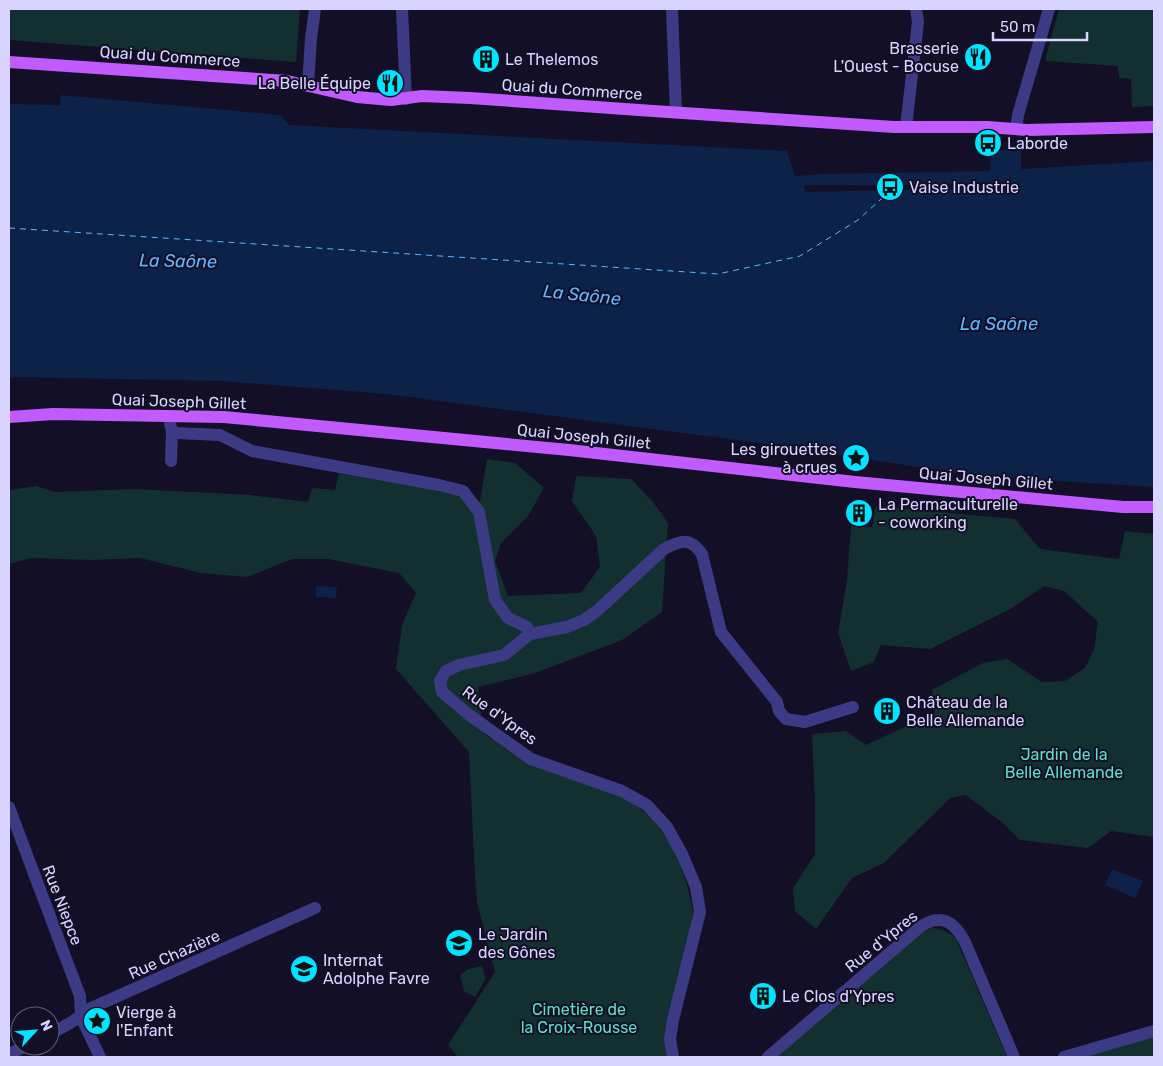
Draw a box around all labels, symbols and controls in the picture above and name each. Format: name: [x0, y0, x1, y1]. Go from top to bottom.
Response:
scale bar: [993, 10, 1087, 42]
text: 50 m: [1000, 18, 1035, 36]
place label: Brasserie L'Ouest - Bocuse: [833, 39, 959, 76]
street label: Quai du Commerce: [99, 42, 241, 71]
restaurant icon: Brasserie L'Ouest - Bocuse: [963, 42, 993, 72]
building icon: Le Thelemos: [471, 44, 501, 74]
place label: Le Thelemos: [505, 50, 598, 69]
restaurant icon: La Belle Équipe: [375, 68, 405, 98]
place label: La Belle Équipe: [258, 74, 371, 93]
street label: Quai du Commerce: [501, 75, 643, 104]
bus stop icon: Laborde: [973, 128, 1003, 158]
place label: Laborde: [1007, 134, 1068, 153]
bus stop icon: Vaise Industrie: [875, 172, 905, 202]
place label: Vaise Industrie: [909, 178, 1019, 197]
water label: La Saône: [139, 249, 217, 273]
water label: La Saône: [542, 280, 622, 310]
water label: La Saône: [960, 313, 1038, 335]
street label: Quai Joseph Gillet: [111, 390, 246, 413]
street label: Quai Joseph Gillet: [516, 420, 652, 453]
place label: Les girouettes à crues: [730, 440, 837, 477]
place icon: Les girouettes à crues: [841, 443, 871, 473]
street label: Quai Joseph Gillet: [918, 463, 1054, 494]
place label: La Permaculturelle - coworking: [878, 495, 1018, 532]
building icon: La Permaculturelle - coworking: [844, 498, 874, 528]
street label: Rue d'Ypres: [459, 682, 541, 749]
place label: Château de la Belle Allemande: [906, 693, 1025, 730]
building icon: Château de la Belle Allemande: [872, 696, 902, 726]
park label: Jardin de la Belle Allemande: [1005, 745, 1123, 782]
street label: Rue Niepce: [39, 862, 87, 948]
street label: Rue d'Ypres: [841, 906, 921, 976]
place label: Le Jardin des Gônes: [478, 925, 555, 962]
street label: Rue Chazière: [126, 926, 223, 983]
school or university icon: Le Jardin des Gônes: [444, 928, 474, 958]
place label: Internat Adolphe Favre: [323, 951, 430, 988]
school or university icon: Internat Adolphe Favre: [289, 954, 319, 984]
building icon: Le Clos d'Ypres: [748, 981, 778, 1011]
place label: Le Clos d'Ypres: [782, 987, 894, 1006]
park label: Cimetière de la Croix-Rousse: [521, 1000, 637, 1037]
place label: Vierge à l'Enfant: [116, 1003, 176, 1040]
north arrow: [10, 1006, 60, 1056]
place icon: Vierge à l'Enfant: [82, 1006, 112, 1036]
text: N: [36, 1017, 56, 1034]

